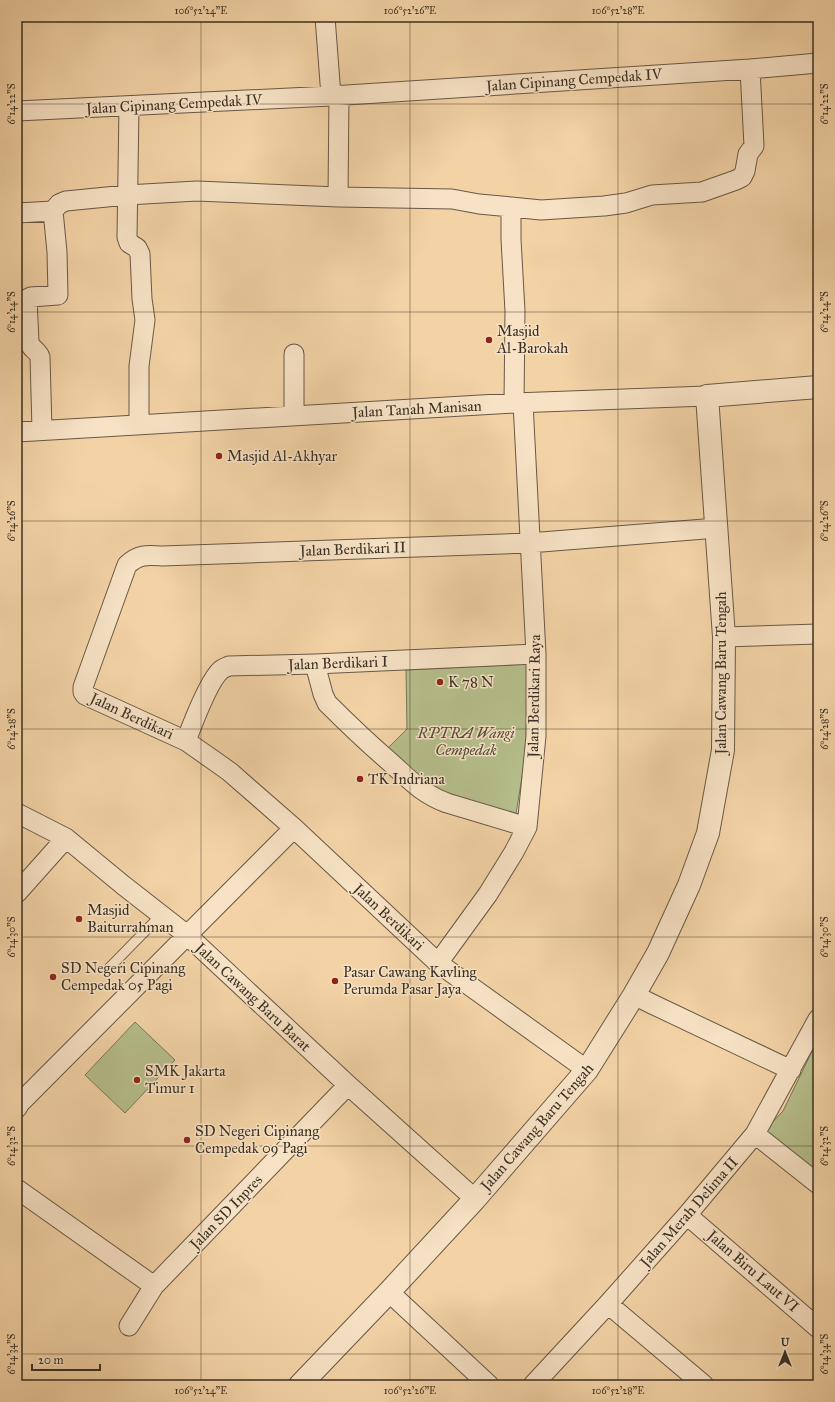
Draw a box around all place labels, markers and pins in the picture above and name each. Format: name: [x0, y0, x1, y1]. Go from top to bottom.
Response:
place label: Masjid Al-Barokah: [496, 322, 569, 357]
marker: Masjid Al-Barokah: [484, 335, 494, 345]
place label: Masjid Al-Akhyar: [227, 447, 337, 465]
marker: Masjid Al-Akhyar: [214, 451, 224, 461]
place label: K 78 N: [448, 673, 494, 691]
marker: K 78 N: [435, 677, 445, 687]
place label: TK Indriana: [368, 770, 445, 788]
marker: TK Indriana: [355, 774, 365, 784]
place label: Masjid Baiturrahman: [87, 901, 174, 936]
marker: Masjid Baiturrahman: [74, 914, 84, 924]
place label: SD Negeri Cipinang Cempedak 05 Pagi: [61, 959, 186, 994]
place label: Pasar Cawang Kavling Perumda Pasar Jaya: [343, 963, 478, 999]
marker: SD Negeri Cipinang Cempedak 05 Pagi: [48, 972, 58, 982]
marker: Pasar Cawang Kavling Perumda Pasar Jaya: [330, 976, 340, 986]
place label: SMK Jakarta Timur 1: [145, 1062, 226, 1097]
marker: SMK Jakarta Timur 1: [132, 1075, 142, 1085]
place label: SD Negeri Cipinang Cempedak 09 Pagi: [195, 1122, 320, 1157]
marker: SD Negeri Cipinang Cempedak 09 Pagi: [182, 1135, 192, 1145]

